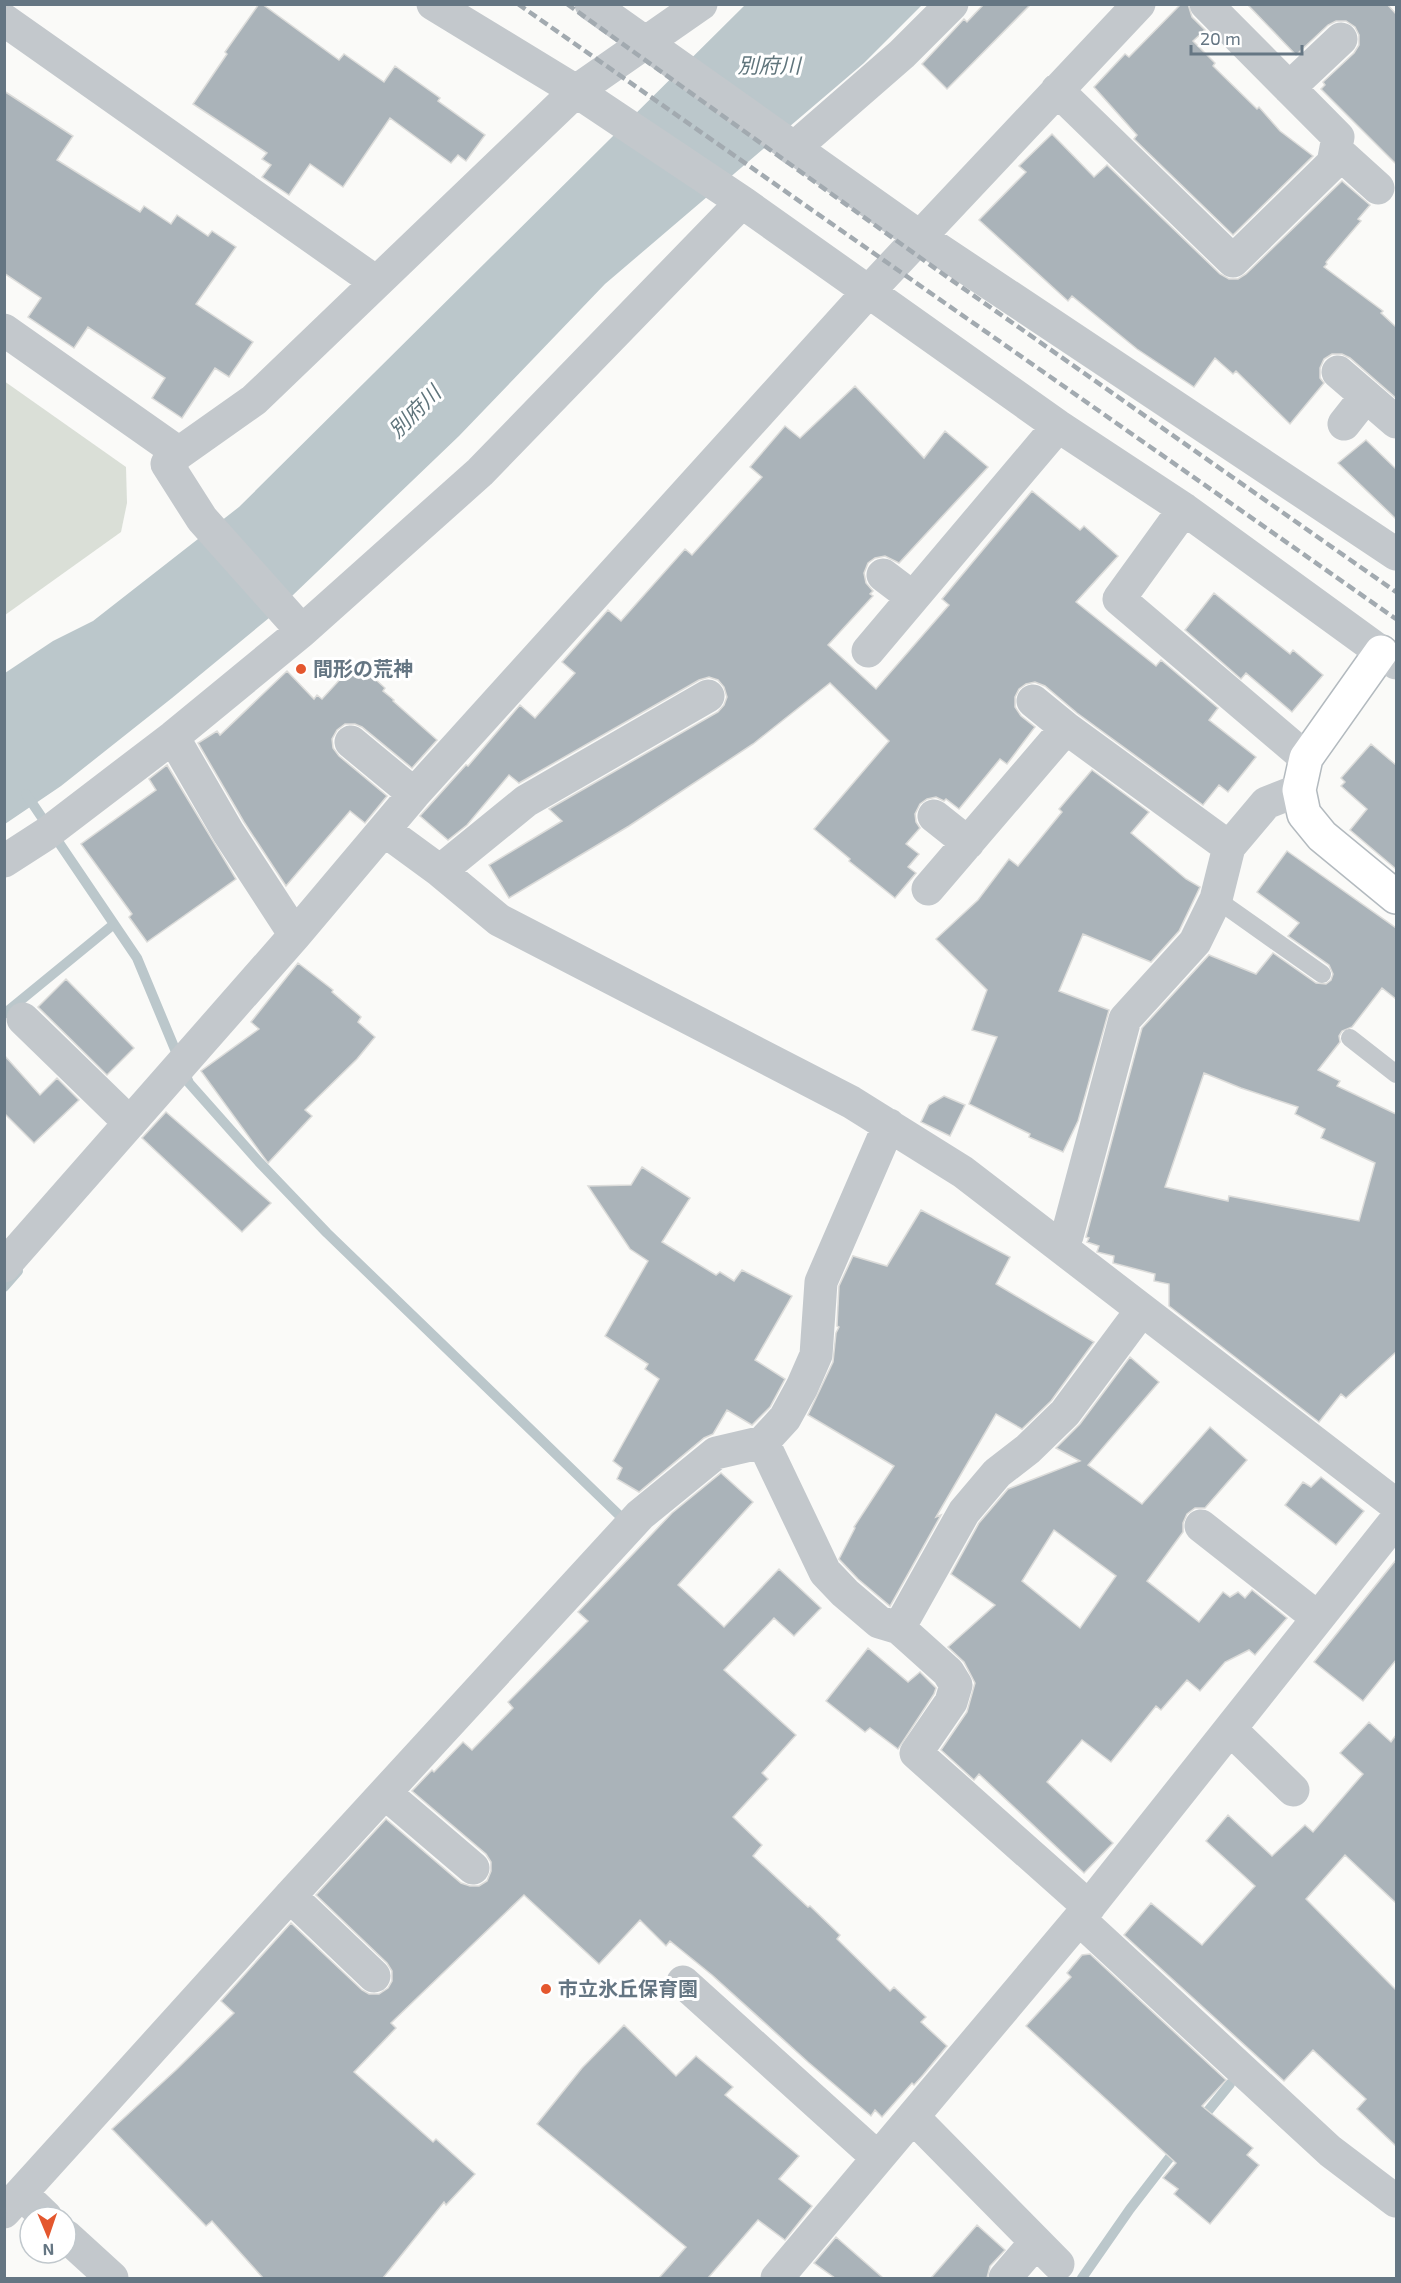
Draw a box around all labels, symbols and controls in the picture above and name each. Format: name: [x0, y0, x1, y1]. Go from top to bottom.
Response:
scale bar: [1191, 18, 1302, 56]
text: 20 m: [1200, 27, 1241, 49]
water label: 別府川: [738, 52, 802, 77]
water label: 別府川: [383, 378, 446, 442]
place label: 間形の荒神: [313, 656, 413, 680]
marker: 間形の荒神: [294, 662, 308, 676]
place label: 市立氷丘保育園: [558, 1976, 698, 2000]
marker: 市立氷丘保育園: [539, 1982, 553, 1996]
north arrow: [18, 2205, 78, 2265]
text: N: [42, 2241, 55, 2260]

